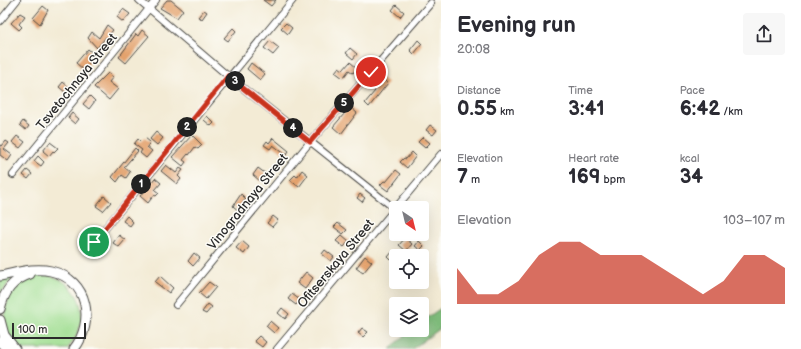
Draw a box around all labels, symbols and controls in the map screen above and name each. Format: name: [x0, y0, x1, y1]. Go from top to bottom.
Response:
text: Evening run: [457, 12, 576, 39]
button: share: [743, 13, 785, 55]
street label: Tsvetochnaya Street: [33, 30, 121, 133]
text: 20:08: [457, 41, 490, 57]
pin: [354, 55, 388, 89]
icon: check: [360, 61, 382, 83]
pin: 3: [225, 71, 245, 91]
text: 3: [232, 74, 238, 87]
text: Distance: [457, 84, 501, 97]
text: Time: [568, 84, 593, 97]
text: Pace: [680, 84, 705, 97]
pin: 5: [334, 93, 354, 113]
text: 5: [341, 96, 347, 109]
text: 0.55: [457, 97, 497, 121]
text: 3:41: [568, 97, 605, 121]
text: 6:42: [680, 97, 720, 121]
text: km: [497, 105, 514, 118]
text: /km: [720, 105, 743, 118]
pin: 2: [177, 117, 197, 137]
pin: 4: [283, 118, 303, 138]
text: 2: [184, 120, 190, 133]
text: 4: [290, 121, 296, 134]
street label: Vinogradnaya Street: [204, 150, 291, 253]
text: Elevation: [457, 152, 503, 165]
text: Heart rate: [568, 152, 619, 165]
text: kcal: [680, 152, 699, 165]
text: 7: [457, 165, 468, 189]
text: 169: [568, 165, 601, 189]
text: 34: [680, 165, 703, 189]
text: m: [468, 173, 480, 186]
text: bpm: [601, 173, 625, 186]
pin: 1: [131, 174, 151, 194]
text: 1: [139, 177, 143, 190]
north arrow: [389, 201, 429, 241]
map controls: [389, 201, 429, 337]
text: Elevation: [457, 212, 511, 228]
text: 103–107 m: [723, 212, 785, 228]
street label: Ofitserskaya Street: [294, 216, 377, 311]
pin: [77, 225, 111, 259]
icon: arrive: [83, 231, 105, 253]
button: locate: [389, 249, 429, 289]
button: layers: [389, 297, 429, 337]
scale bar: [12, 321, 86, 340]
text: 100 m: [18, 323, 47, 336]

